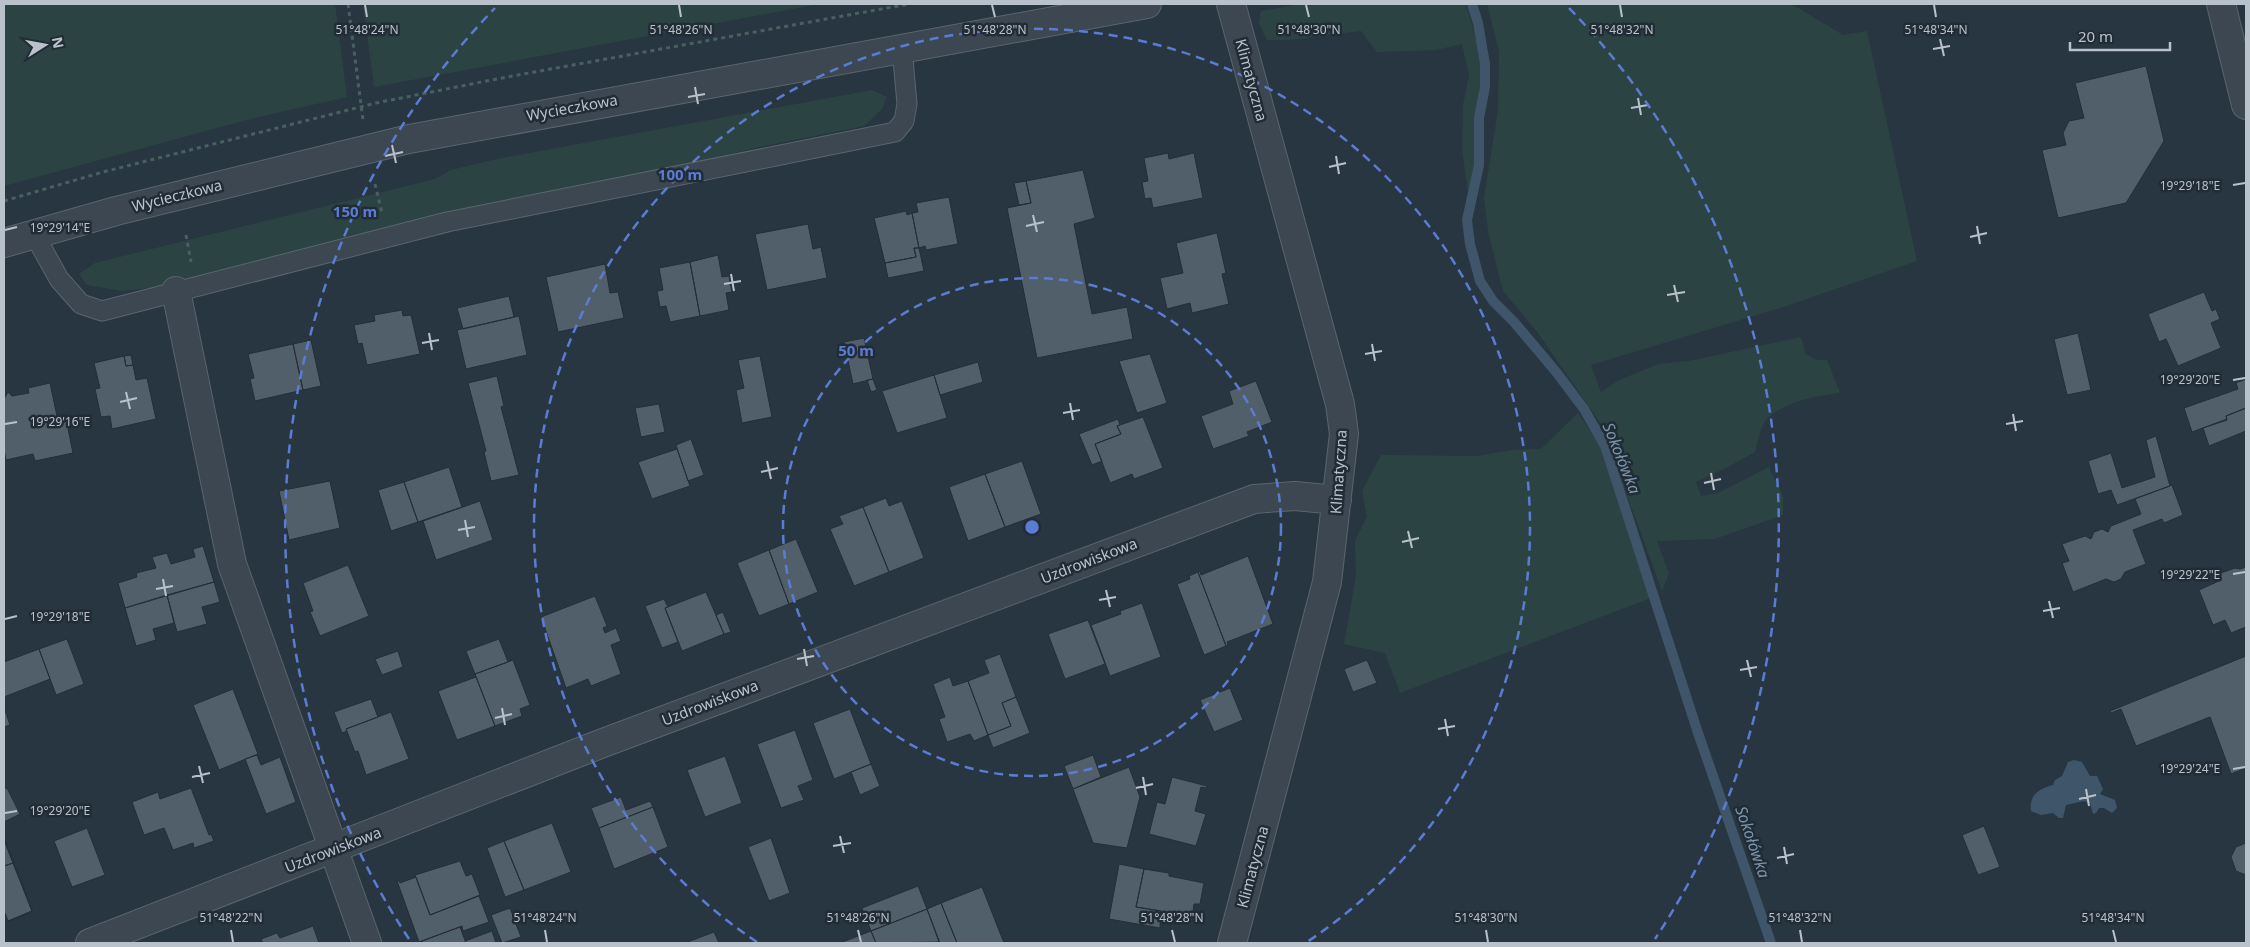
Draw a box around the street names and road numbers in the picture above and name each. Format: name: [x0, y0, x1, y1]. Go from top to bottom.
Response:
street label: Klimatyczna: [1231, 36, 1273, 123]
street label: Wycieczkowa: [525, 89, 619, 125]
street label: Wycieczkowa: [130, 174, 224, 216]
street label: Klimatyczna: [1325, 429, 1351, 515]
street label: Uzdrowiskowa: [1038, 532, 1140, 588]
street label: Uzdrowiskowa: [659, 674, 761, 730]
street label: Uzdrowiskowa: [282, 821, 384, 877]
street label: Klimatyczna: [1231, 823, 1273, 910]

